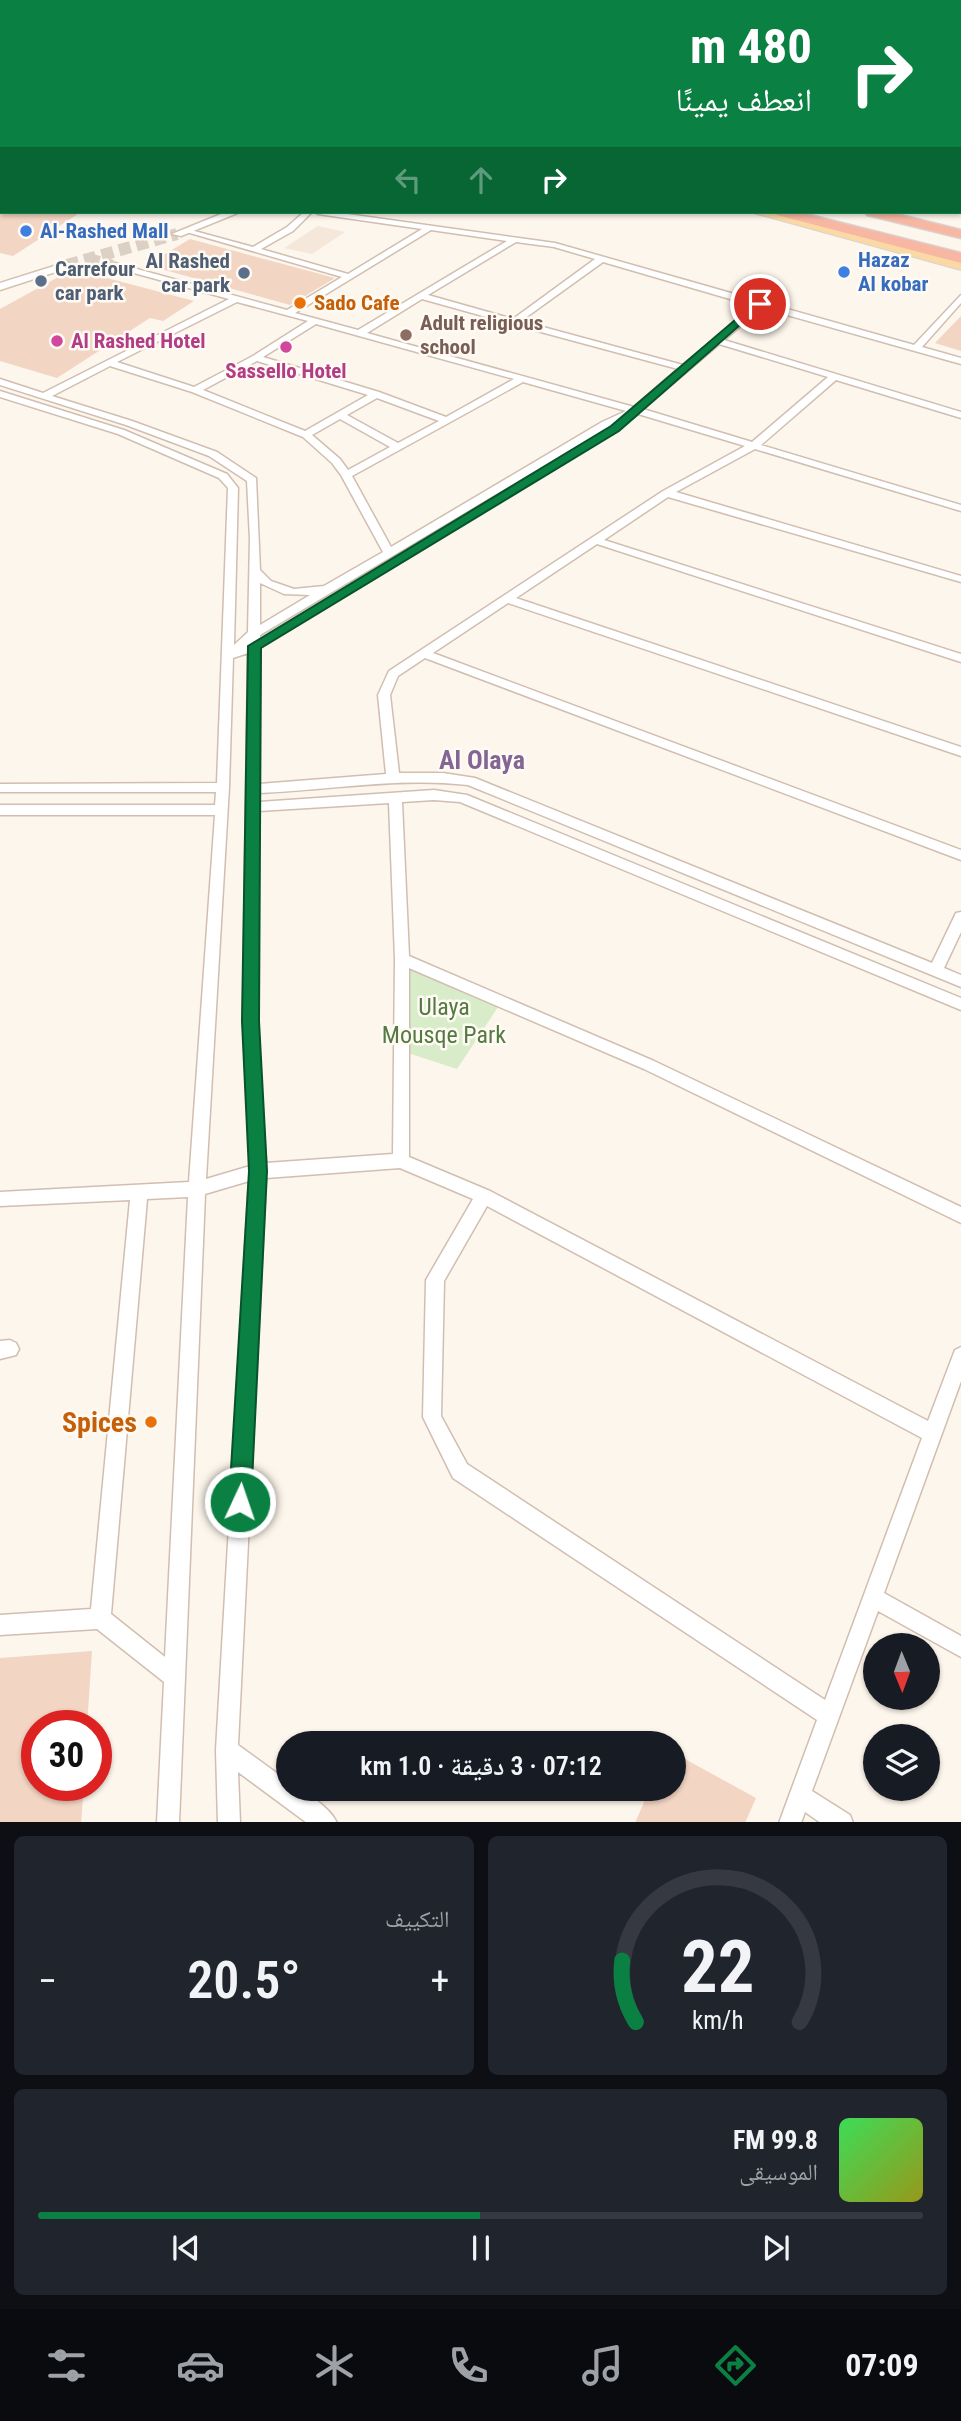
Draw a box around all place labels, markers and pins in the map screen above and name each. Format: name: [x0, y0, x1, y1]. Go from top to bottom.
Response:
place label: Al-Rashed Mall: [40, 219, 169, 243]
marker: Al-Rashed Mall: [18, 223, 34, 239]
place label: Hazaz Al kobar: [858, 248, 928, 296]
place label: Al Rashed car park: [145, 249, 231, 297]
place label: Carrefour car park: [55, 257, 135, 305]
marker: Hazaz Al kobar: [836, 264, 852, 280]
marker: Al Rashed car park: [236, 265, 252, 281]
marker: Carrefour car park: [33, 273, 49, 289]
pin: [730, 274, 790, 334]
place label: Sado Cafe: [314, 291, 399, 315]
marker: Sado Cafe: [292, 295, 308, 311]
place label: Adult religious school: [420, 311, 543, 359]
marker: Adult religious school: [398, 327, 414, 343]
place label: Al Rashed Hotel: [71, 329, 205, 353]
marker: Al Rashed Hotel: [49, 333, 65, 349]
marker: Sassello Hotel: [278, 339, 294, 355]
place label: Sassello Hotel: [225, 359, 347, 383]
place label: Spices: [62, 1406, 137, 1439]
marker: Spices: [143, 1414, 159, 1430]

